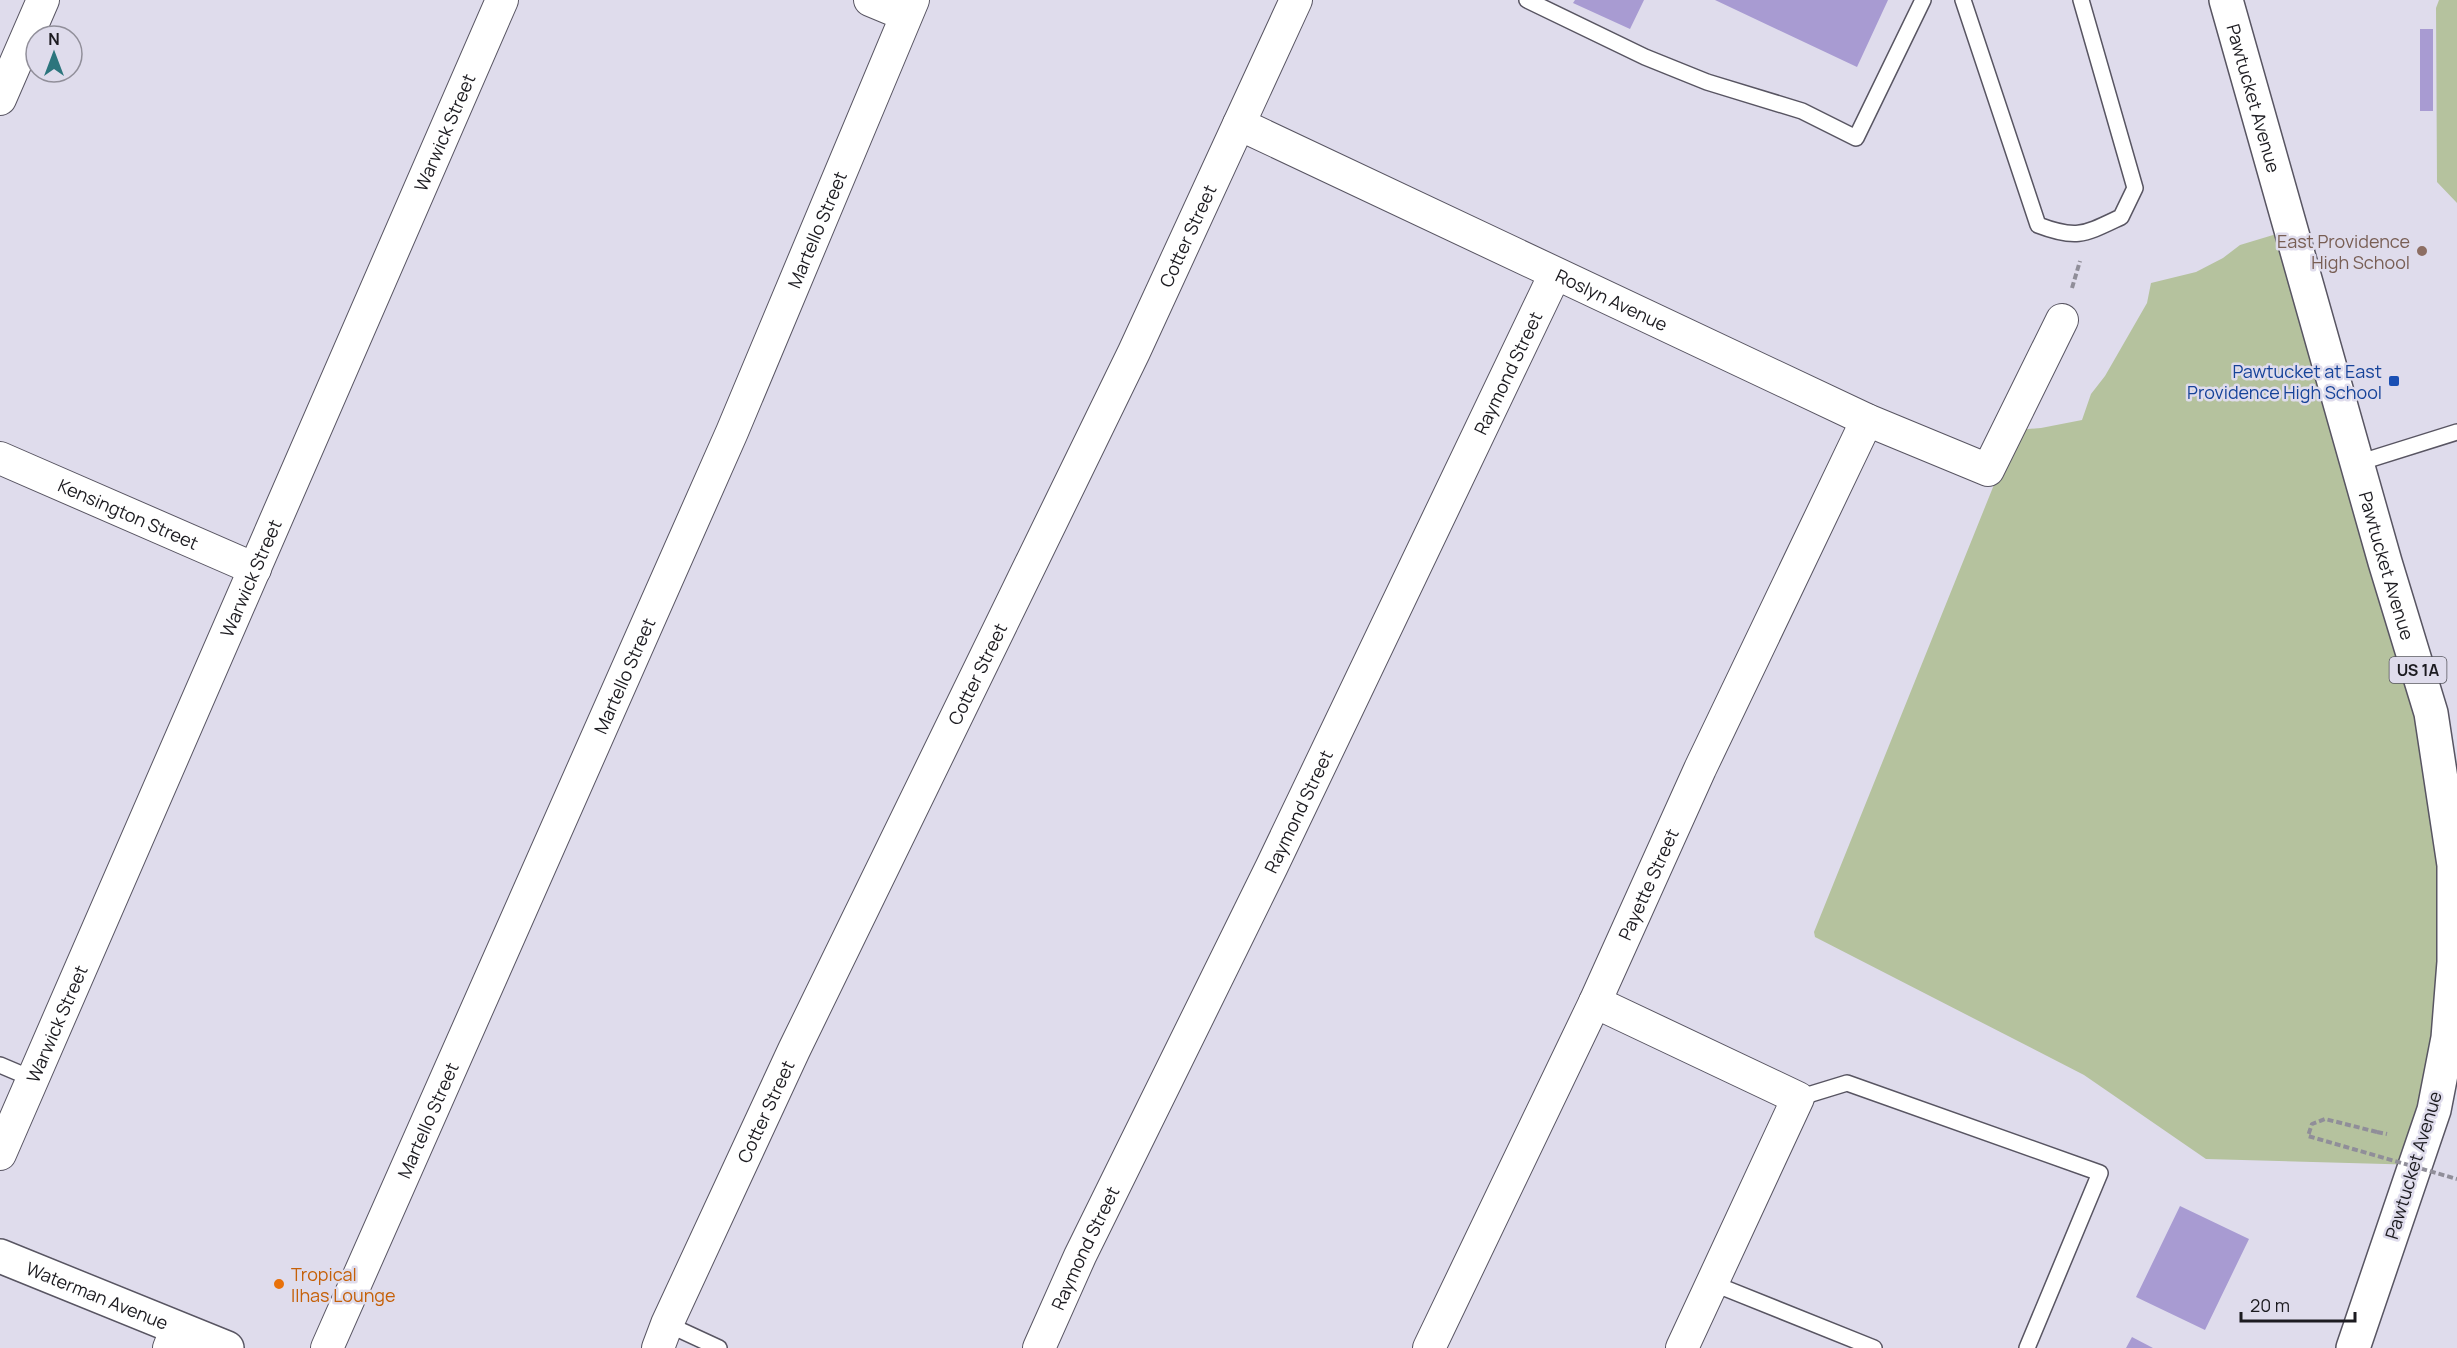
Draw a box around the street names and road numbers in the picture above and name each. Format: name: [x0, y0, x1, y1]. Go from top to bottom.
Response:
street label: Pawtucket Avenue: [2221, 21, 2286, 175]
street label: Warwick Street: [408, 70, 481, 195]
street label: Martello Street: [782, 167, 852, 292]
street label: Cotter Street: [1154, 181, 1221, 291]
street label: Roslyn Avenue: [1552, 263, 1672, 336]
street label: Raymond Street: [1468, 307, 1547, 439]
street label: Kensington Street: [54, 473, 202, 555]
street label: Pawtucket Avenue: [2354, 489, 2420, 643]
street label: Warwick Street: [214, 516, 287, 641]
street label: Martello Street: [588, 614, 660, 738]
street label: Cotter Street: [942, 619, 1012, 729]
road number: US 1A: [2390, 657, 2446, 683]
street label: Raymond Street: [1258, 746, 1338, 877]
street label: Payette Street: [1613, 825, 1684, 944]
street label: Warwick Street: [21, 961, 93, 1086]
street label: Cotter Street: [731, 1056, 800, 1167]
street label: Martello Street: [392, 1058, 464, 1182]
street label: Pawtucket Avenue: [2379, 1088, 2447, 1242]
street label: Raymond Street: [1046, 1182, 1124, 1314]
street label: Waterman Avenue: [23, 1256, 172, 1335]

